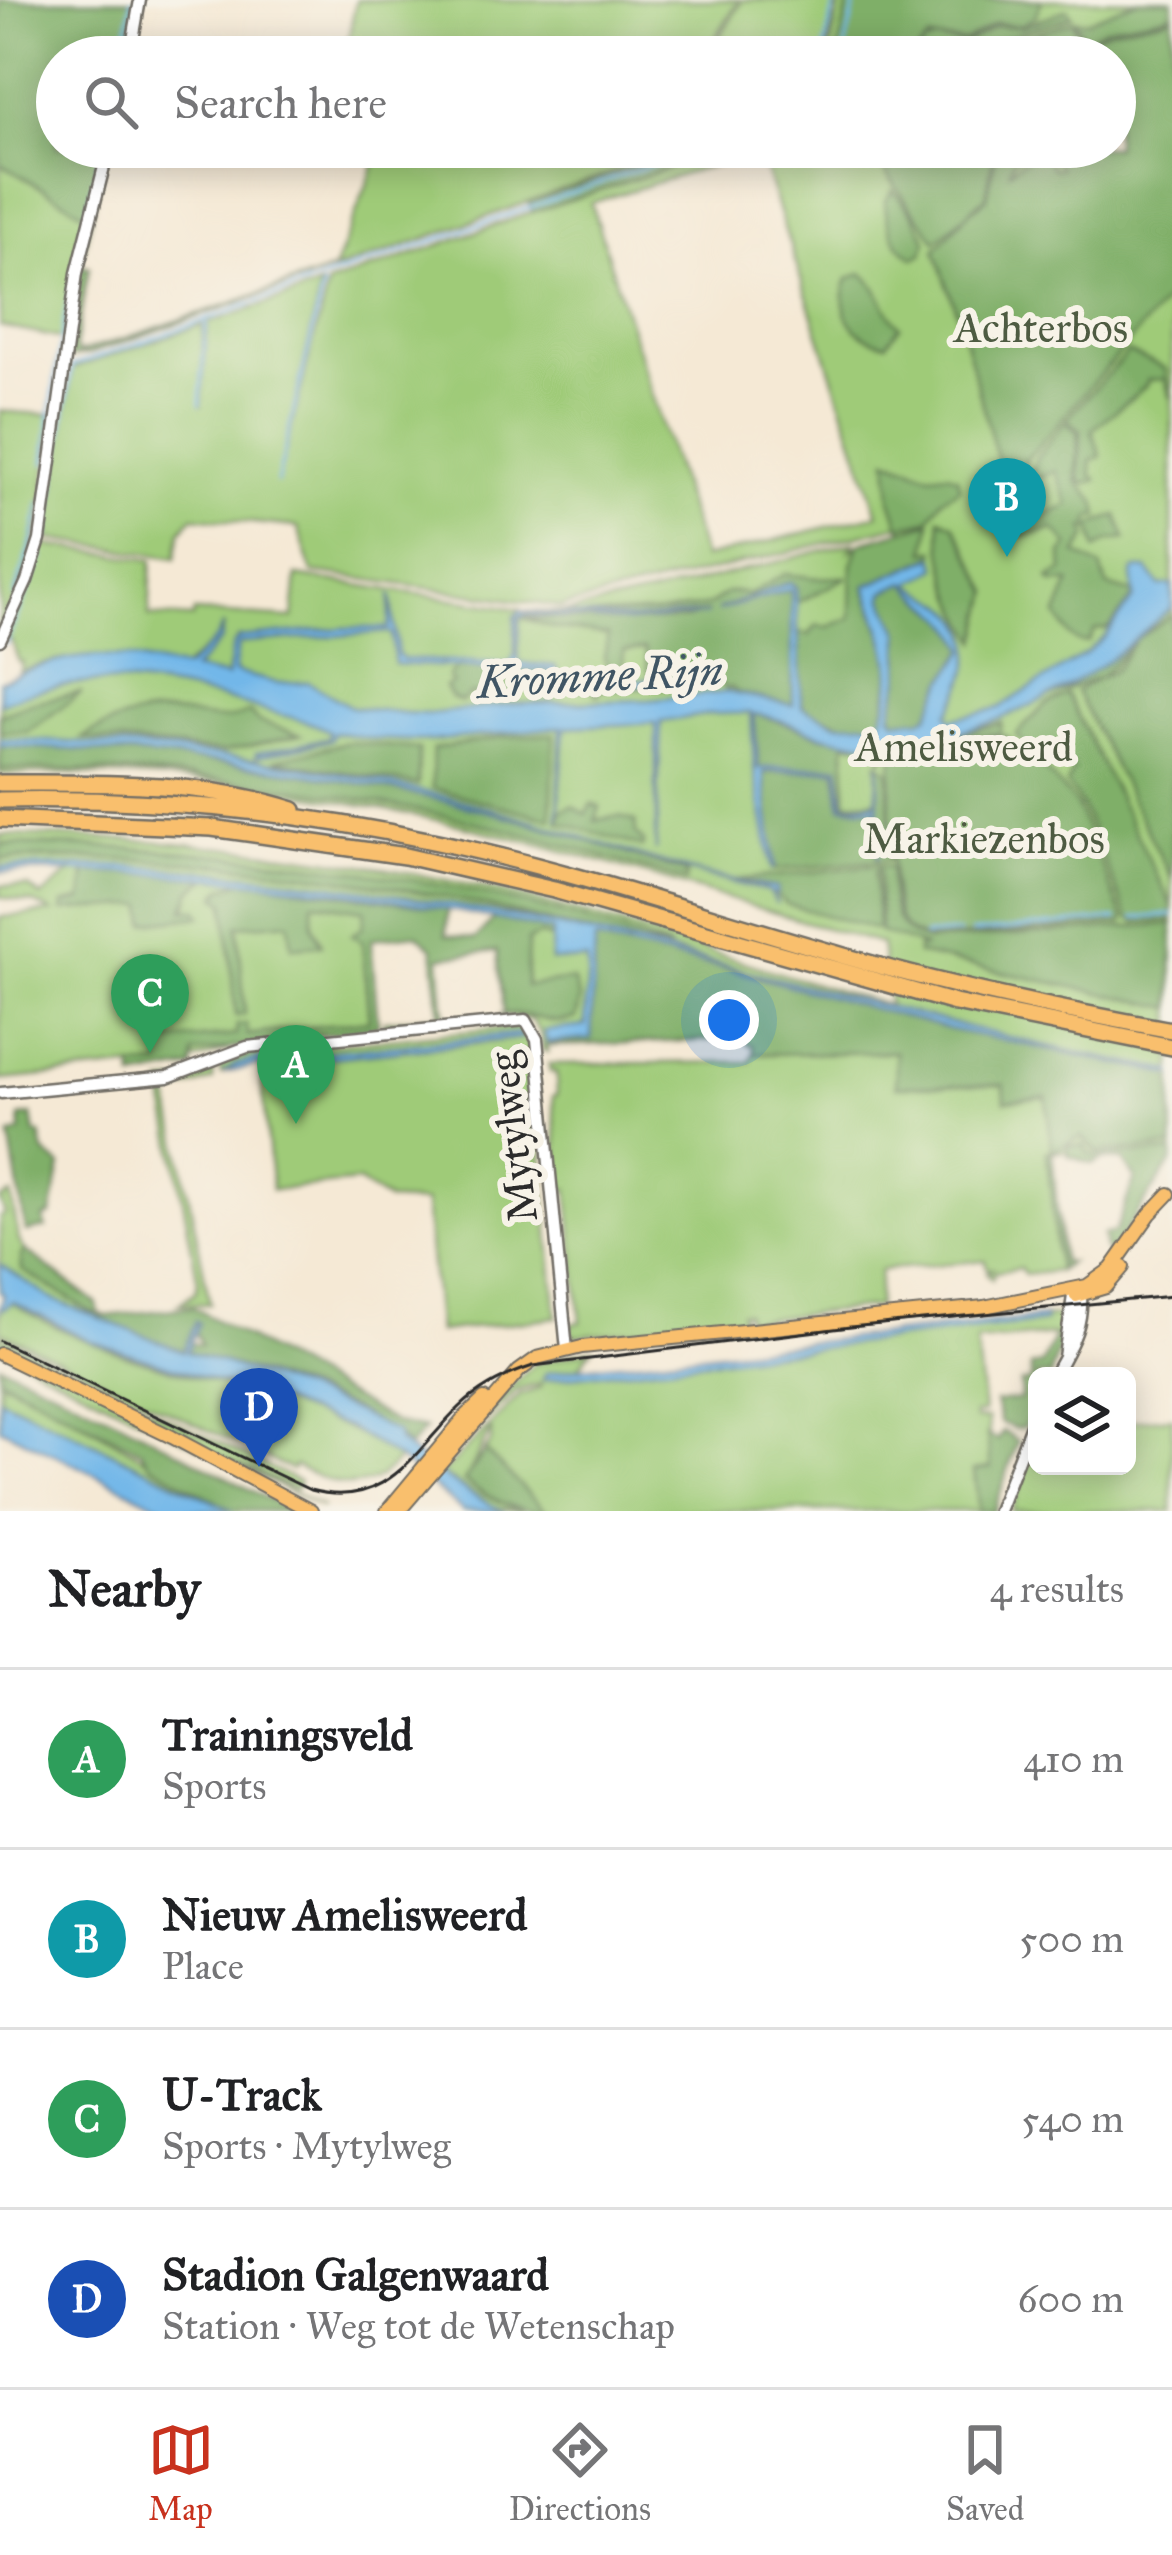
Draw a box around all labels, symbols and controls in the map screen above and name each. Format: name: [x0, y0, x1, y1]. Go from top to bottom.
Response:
search box: [36, 36, 1136, 168]
icon: search: [78, 69, 144, 135]
text: Search here: [174, 75, 387, 130]
park label: Achterbos: [952, 302, 1128, 354]
pin: B: [968, 458, 1046, 557]
water label: Kromme Rijn: [474, 642, 724, 710]
park label: Amelisweerd: [853, 721, 1073, 773]
park label: Markiezenbos: [863, 813, 1105, 865]
pin: C: [111, 954, 189, 1053]
your location: [699, 990, 759, 1050]
pin: A: [257, 1025, 335, 1124]
street label: Mytylweg: [477, 1048, 549, 1225]
map controls: [1028, 1367, 1136, 1475]
button: layers: [1028, 1367, 1136, 1475]
pin: D: [220, 1368, 298, 1467]
text: Nearby: [48, 1558, 200, 1620]
text: 4 results: [990, 1565, 1124, 1613]
text: Trainingsveld: [162, 1707, 413, 1762]
text: A: [74, 1735, 100, 1783]
text: 410 m: [1023, 1735, 1124, 1783]
text: Sports: [162, 1762, 266, 1810]
text: Nieuw Amelisweerd: [162, 1887, 527, 1942]
text: B: [74, 1915, 100, 1963]
text: 500 m: [1019, 1915, 1124, 1963]
text: Place: [162, 1942, 244, 1990]
text: U-Track: [162, 2067, 322, 2122]
text: C: [74, 2095, 100, 2143]
text: 540 m: [1021, 2095, 1124, 2143]
text: Sports · Mytylweg: [162, 2122, 451, 2170]
text: Stadion Galgenwaard: [162, 2247, 549, 2302]
text: D: [72, 2275, 102, 2323]
text: 600 m: [1017, 2275, 1124, 2323]
text: Station · Weg tot de Wetenschap: [162, 2302, 675, 2350]
tab: Map: [148, 2417, 214, 2529]
tab: Directions: [509, 2417, 651, 2529]
tab: Saved: [946, 2417, 1024, 2529]

